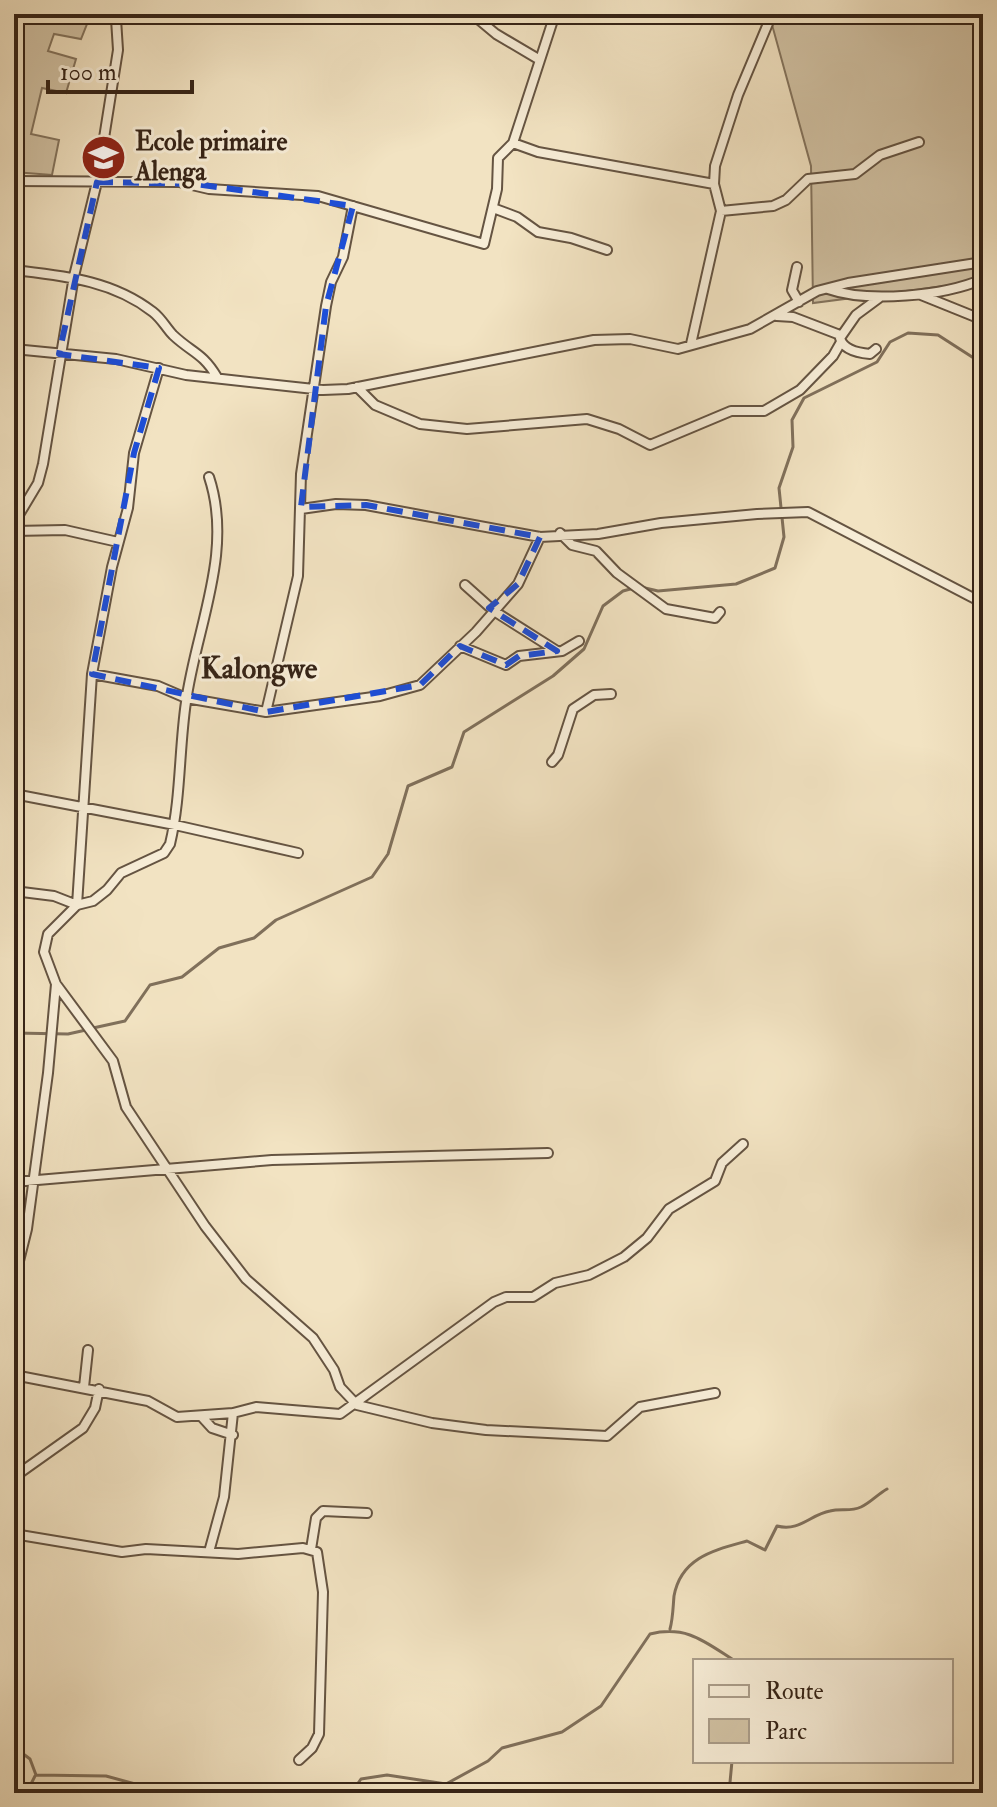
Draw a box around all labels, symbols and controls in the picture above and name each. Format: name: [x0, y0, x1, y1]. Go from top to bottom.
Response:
scale bar: [48, 44, 192, 94]
text: 100 m: [60, 57, 117, 88]
place label: Ecole primaire Alenga: [134, 126, 287, 189]
school or university icon: Ecole primaire Alenga: [80, 133, 128, 181]
district label: Kalongwe: [201, 650, 318, 687]
legend: [693, 1659, 953, 1763]
text: Route: [765, 1676, 824, 1707]
text: Parc: [765, 1716, 807, 1747]

